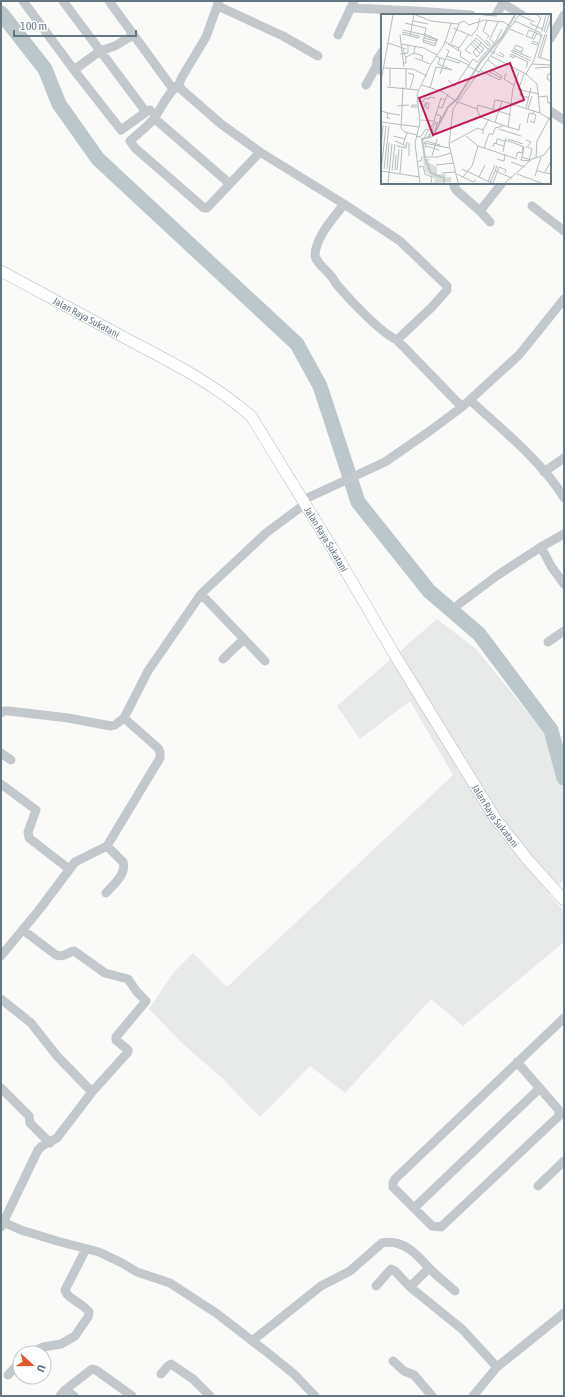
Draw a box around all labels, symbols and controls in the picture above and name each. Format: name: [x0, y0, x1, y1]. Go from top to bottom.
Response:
scale bar: [14, 12, 136, 38]
inset map: [381, 14, 551, 184]
text: 100 m: [20, 19, 47, 33]
street label: Jalan Raya Sukatani: [51, 295, 121, 340]
street label: Jalan Raya Sukatani: [302, 505, 350, 574]
street label: Jalan Raya Sukatani: [470, 782, 521, 849]
north arrow: [12, 1345, 52, 1385]
text: U: [35, 1363, 48, 1374]

